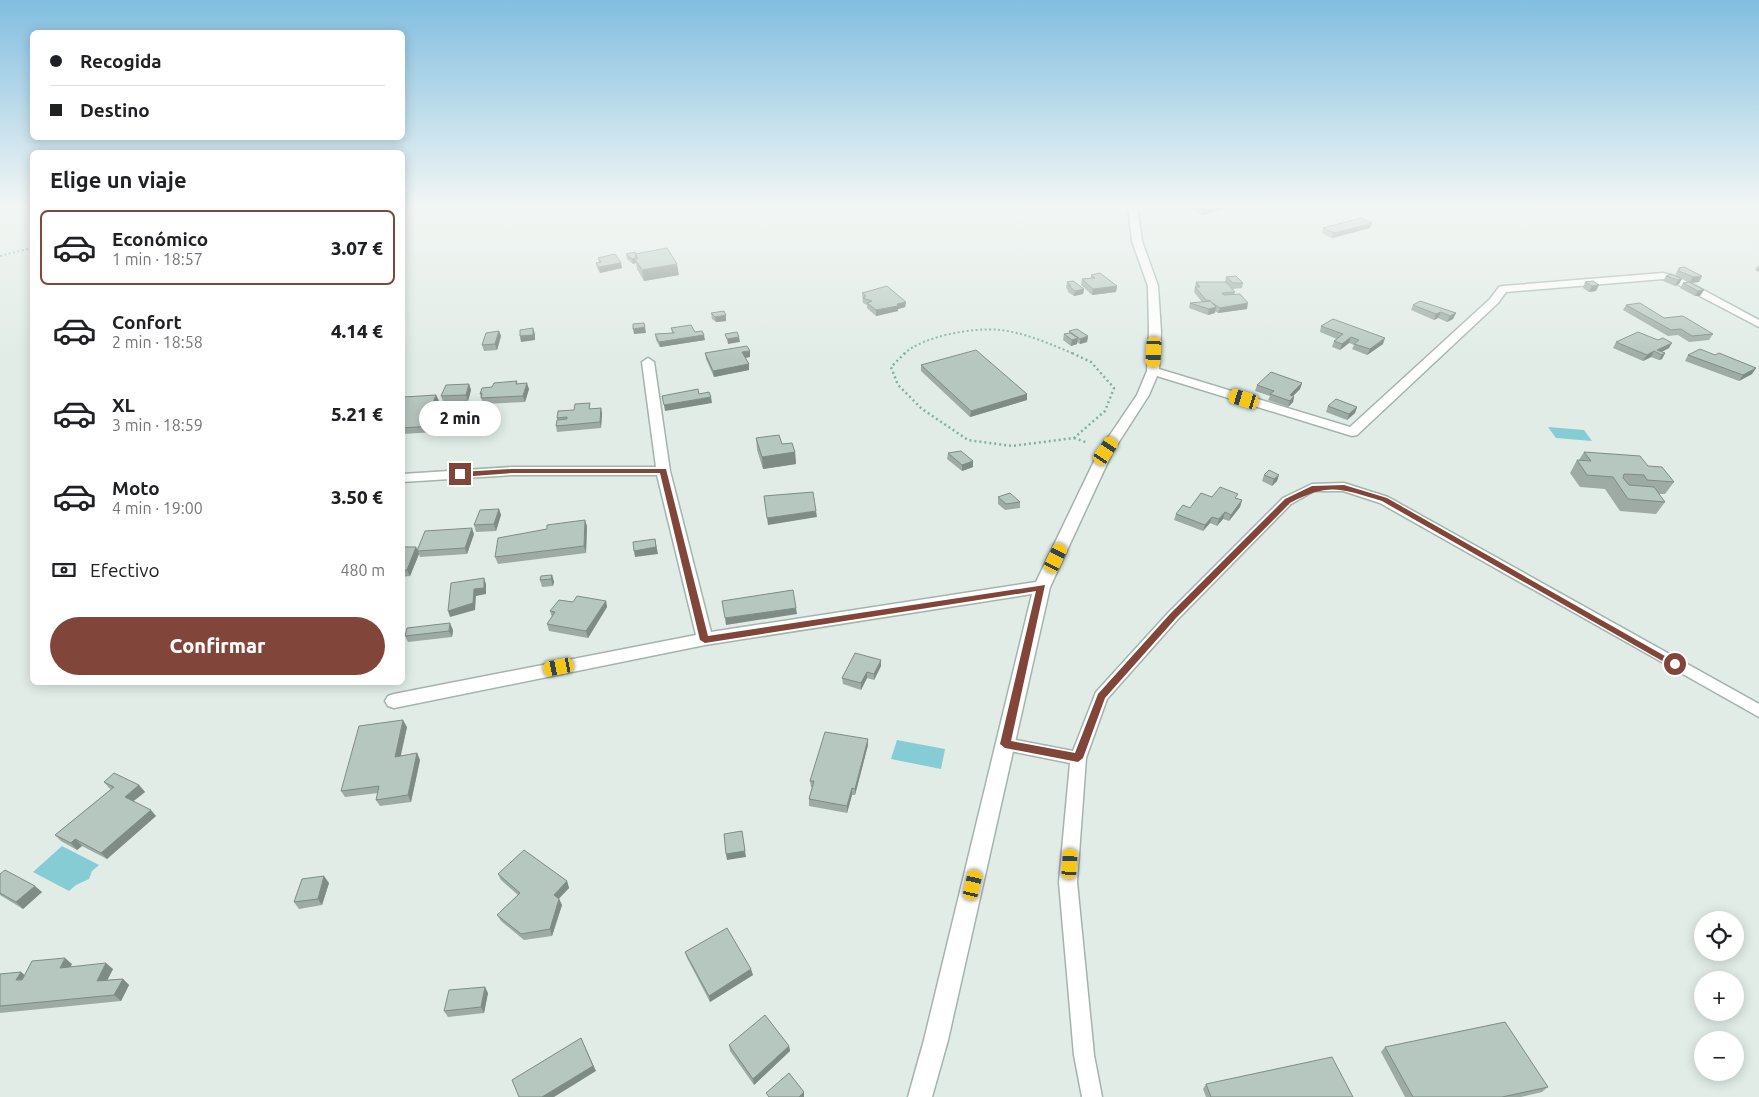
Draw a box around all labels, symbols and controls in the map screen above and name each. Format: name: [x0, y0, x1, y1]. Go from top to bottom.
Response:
text: Recogida: [80, 50, 162, 72]
text: Destino: [80, 99, 150, 121]
text: Elige un viaje: [50, 167, 187, 192]
icon: car: [52, 225, 97, 270]
text: Económico: [112, 228, 208, 250]
text: 3.07 €: [331, 237, 383, 259]
text: 1 min · 18:57: [112, 250, 203, 268]
icon: car: [52, 308, 97, 353]
text: Confort: [112, 311, 182, 333]
text: 4.14 €: [331, 320, 383, 342]
text: 2 min · 18:58: [112, 333, 203, 351]
car: [1145, 337, 1162, 367]
car: [1227, 387, 1260, 411]
icon: car: [52, 391, 97, 436]
text: XL: [112, 394, 135, 416]
callout: 2 min: [419, 402, 501, 436]
text: 5.21 €: [331, 403, 383, 425]
text: 2 min: [440, 409, 480, 427]
text: 3 min · 18:59: [112, 416, 203, 434]
car: [1091, 434, 1120, 468]
route end: [449, 463, 471, 485]
icon: car: [52, 474, 97, 519]
text: Moto: [112, 477, 160, 499]
text: 3.50 €: [331, 486, 383, 508]
text: 4 min · 19:00: [112, 499, 203, 517]
car: [1042, 541, 1069, 575]
icon: cash: [50, 556, 78, 584]
text: Efectivo: [90, 559, 160, 581]
text: 480 m: [340, 561, 385, 579]
button: Confirmar: [50, 617, 385, 675]
route start: [1664, 653, 1686, 675]
car: [542, 657, 575, 677]
car: [1061, 849, 1078, 879]
car: [962, 869, 983, 901]
map controls: [1694, 911, 1744, 1081]
button: locate: [1694, 911, 1744, 961]
button: +: [1694, 971, 1744, 1021]
button: −: [1694, 1031, 1744, 1081]

